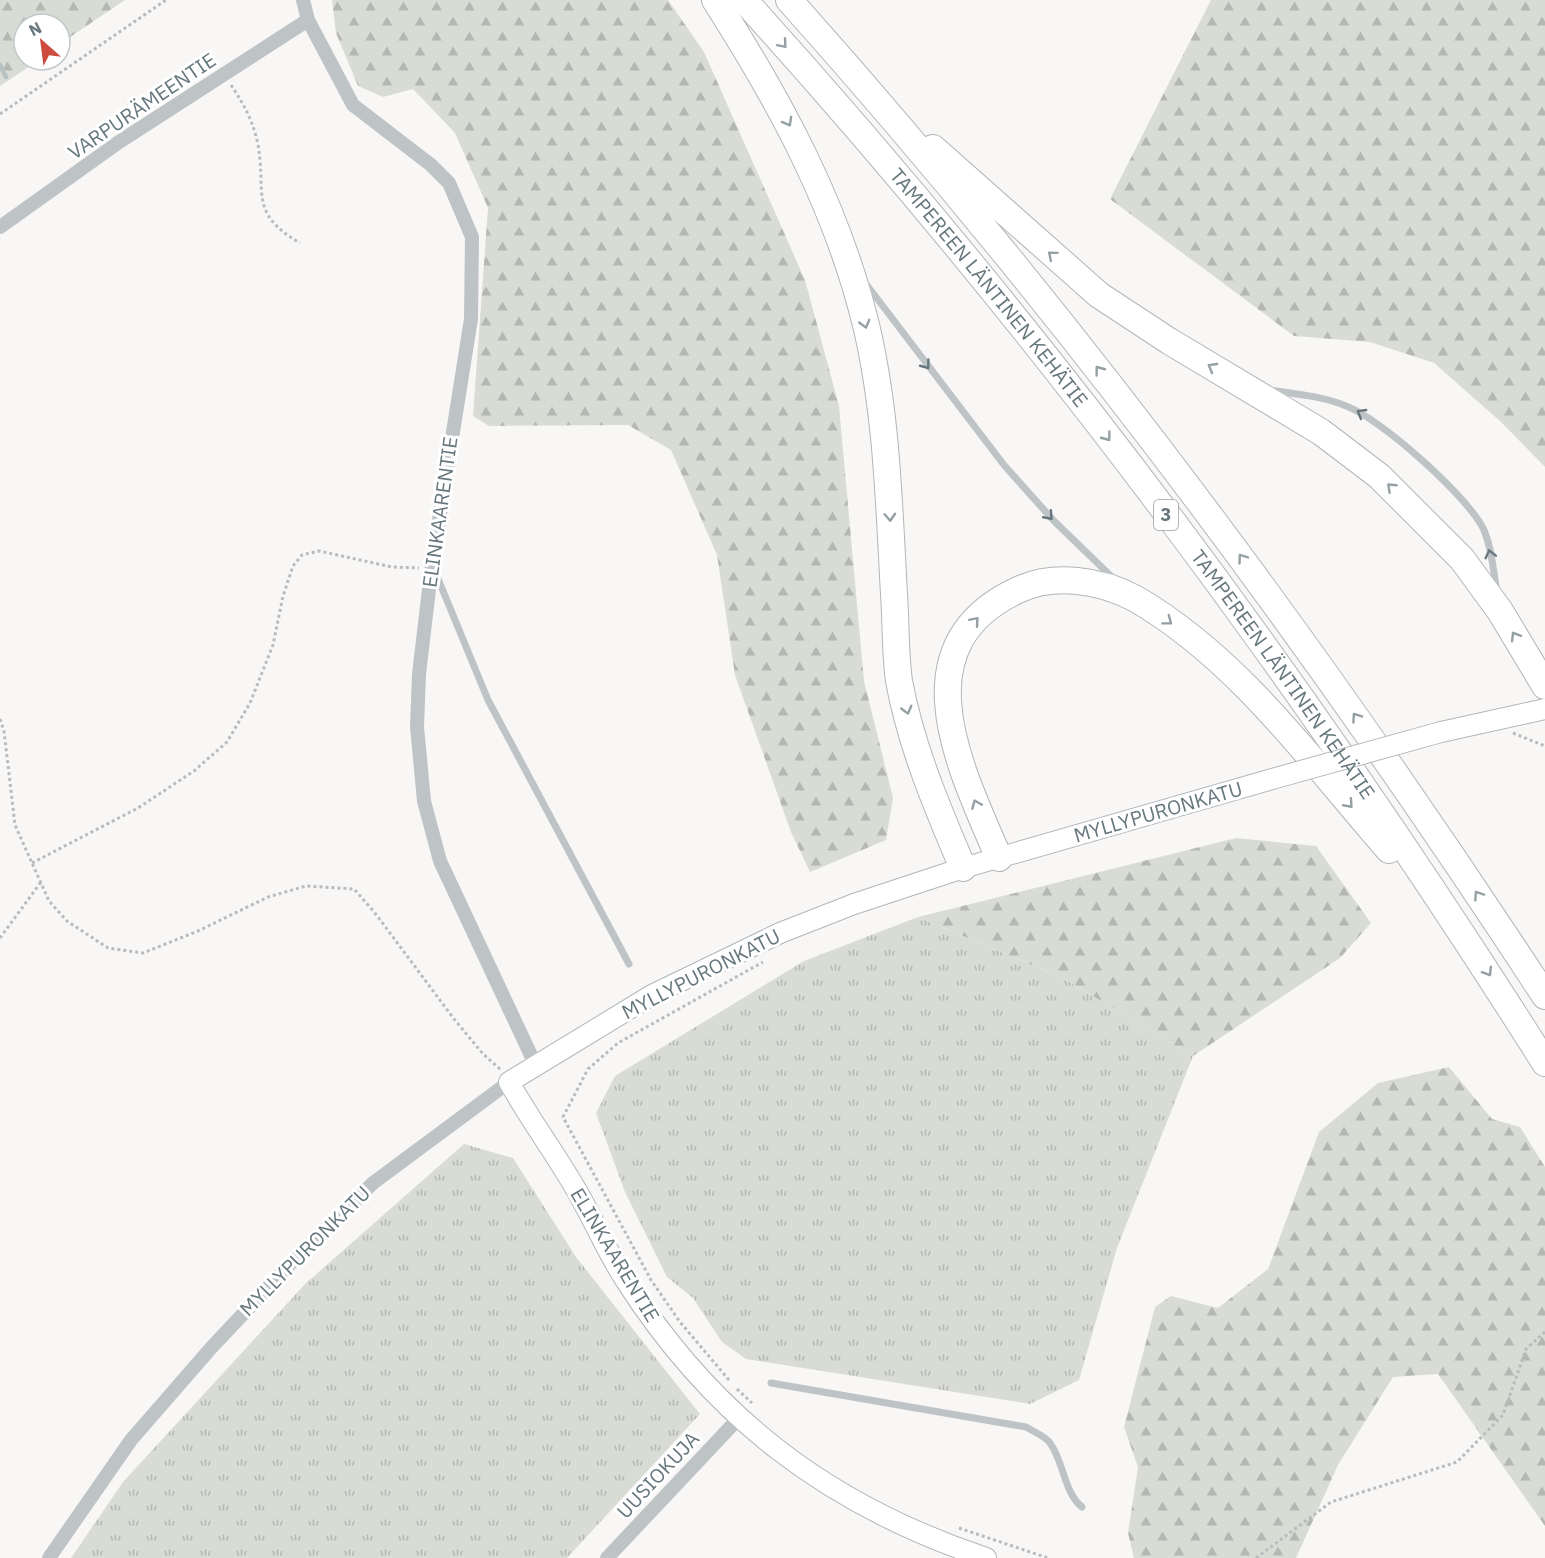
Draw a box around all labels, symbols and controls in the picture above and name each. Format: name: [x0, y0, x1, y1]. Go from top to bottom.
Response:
north arrow: [12, 12, 72, 72]
text: N: [25, 17, 45, 40]
one-way arrow: [775, 37, 786, 48]
street label: VARPURÄMEENTIE: [62, 46, 221, 165]
one-way arrow: [781, 116, 792, 126]
street label: TAMPEREEN LÄNTINEN KEHÄTIE: [884, 162, 1095, 413]
one-way arrow: [1048, 252, 1059, 263]
one-way arrow: [858, 318, 870, 329]
one-way arrow: [919, 358, 930, 369]
one-way arrow: [1208, 362, 1218, 374]
one-way arrow: [1095, 365, 1106, 376]
one-way arrow: [1357, 409, 1367, 421]
one-way arrow: [1100, 430, 1111, 441]
street label: ELINKAARENTIE: [416, 435, 463, 589]
one-way arrow: [1387, 483, 1397, 494]
road number: 3: [1154, 500, 1178, 530]
one-way arrow: [1042, 509, 1053, 520]
one-way arrow: [884, 512, 897, 521]
street label: TAMPEREEN LÄNTINEN KEHÄTIE: [1185, 544, 1382, 804]
one-way arrow: [1484, 549, 1497, 559]
one-way arrow: [1238, 554, 1249, 565]
one-way arrow: [1161, 614, 1172, 625]
one-way arrow: [967, 617, 978, 628]
one-way arrow: [1511, 632, 1522, 642]
one-way arrow: [900, 705, 912, 715]
one-way arrow: [1352, 712, 1363, 723]
street label: MYLLYPURONKATU: [1070, 775, 1245, 849]
one-way arrow: [1342, 797, 1353, 808]
one-way arrow: [971, 800, 983, 811]
one-way arrow: [1474, 890, 1485, 901]
street label: MYLLYPURONKATU: [617, 922, 785, 1025]
one-way arrow: [1480, 966, 1492, 976]
street label: MYLLYPURONKATU: [233, 1179, 376, 1322]
street label: ELINKAARENTIE: [565, 1183, 666, 1327]
street label: UUSIOKUJA: [610, 1425, 705, 1524]

